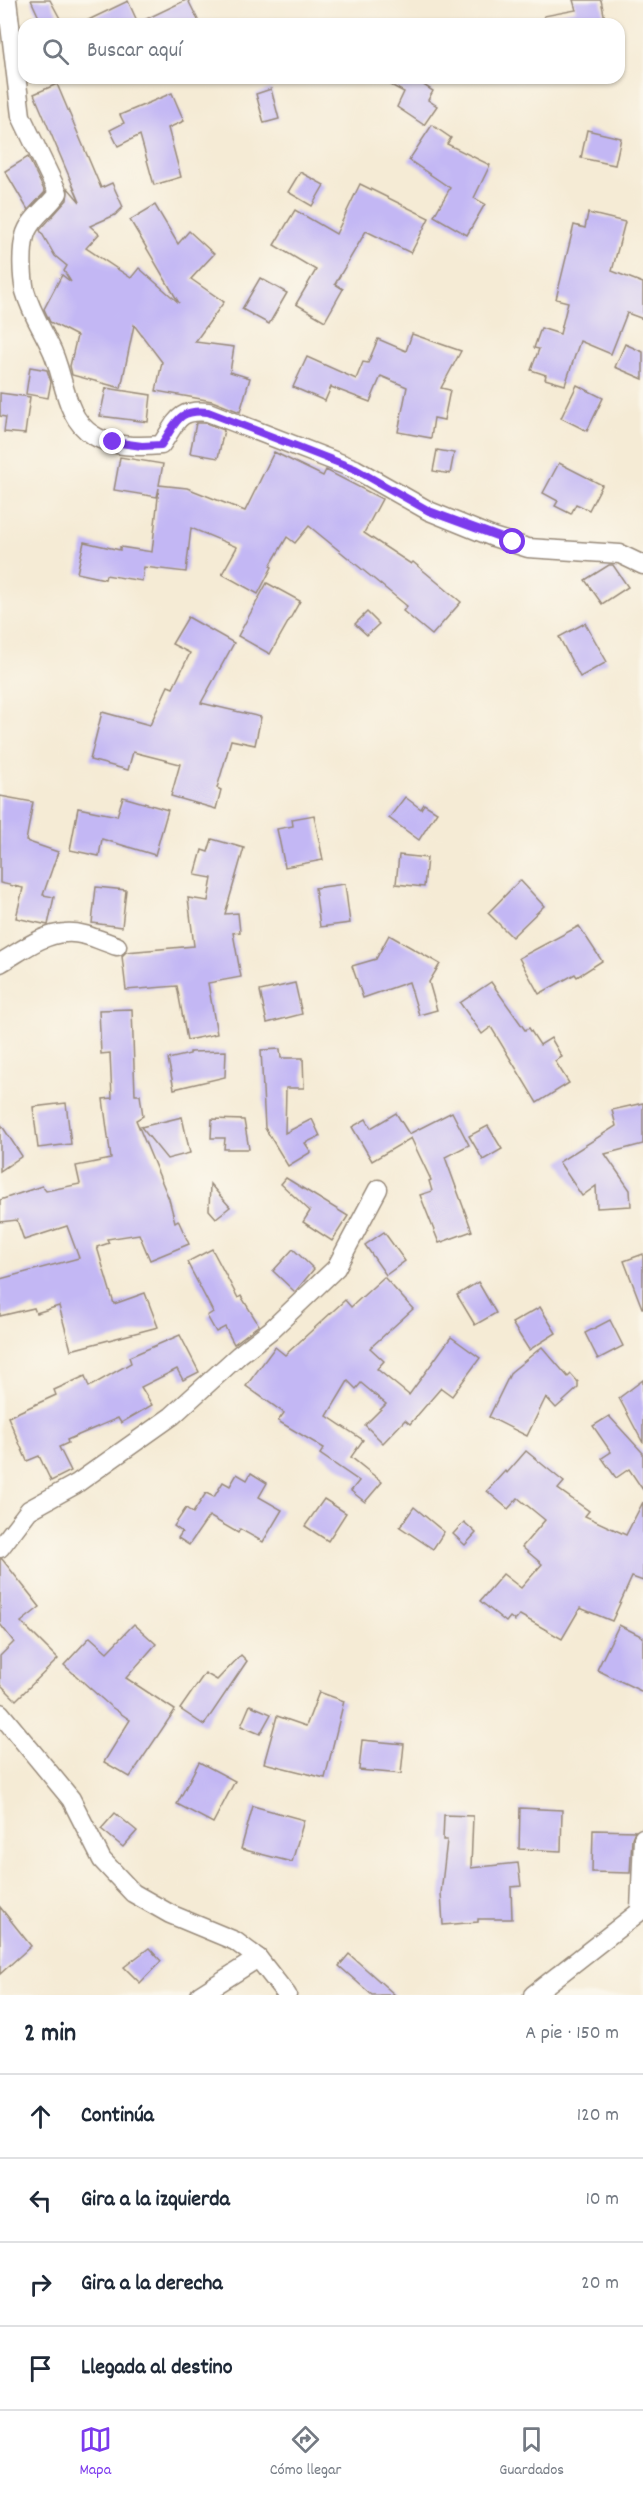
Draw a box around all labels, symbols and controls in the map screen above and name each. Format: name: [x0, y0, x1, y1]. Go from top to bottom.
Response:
search box: [18, 18, 625, 84]
icon: search: [39, 35, 72, 68]
text: Buscar aquí: [87, 36, 182, 67]
route end: [99, 428, 125, 454]
route start: [499, 528, 525, 554]
text: 2 min: [24, 2016, 76, 2053]
text: A pie · 150 m: [525, 2020, 619, 2048]
icon: ahead: [24, 2100, 57, 2133]
text: Continúa: [81, 2101, 154, 2132]
text: 120 m: [577, 2102, 619, 2130]
icon: left: [24, 2184, 57, 2217]
text: Gira a la izquierda: [81, 2185, 230, 2216]
text: 10 m: [585, 2186, 619, 2214]
icon: right: [24, 2268, 57, 2301]
text: Gira a la derecha: [81, 2269, 223, 2300]
text: 20 m: [581, 2270, 619, 2298]
icon: arrive: [24, 2352, 57, 2385]
text: Llegada al destino: [81, 2353, 233, 2384]
tab: Mapa: [79, 2423, 112, 2482]
tab: Cómo llegar: [270, 2423, 342, 2482]
tab: Guardados: [499, 2423, 564, 2482]

